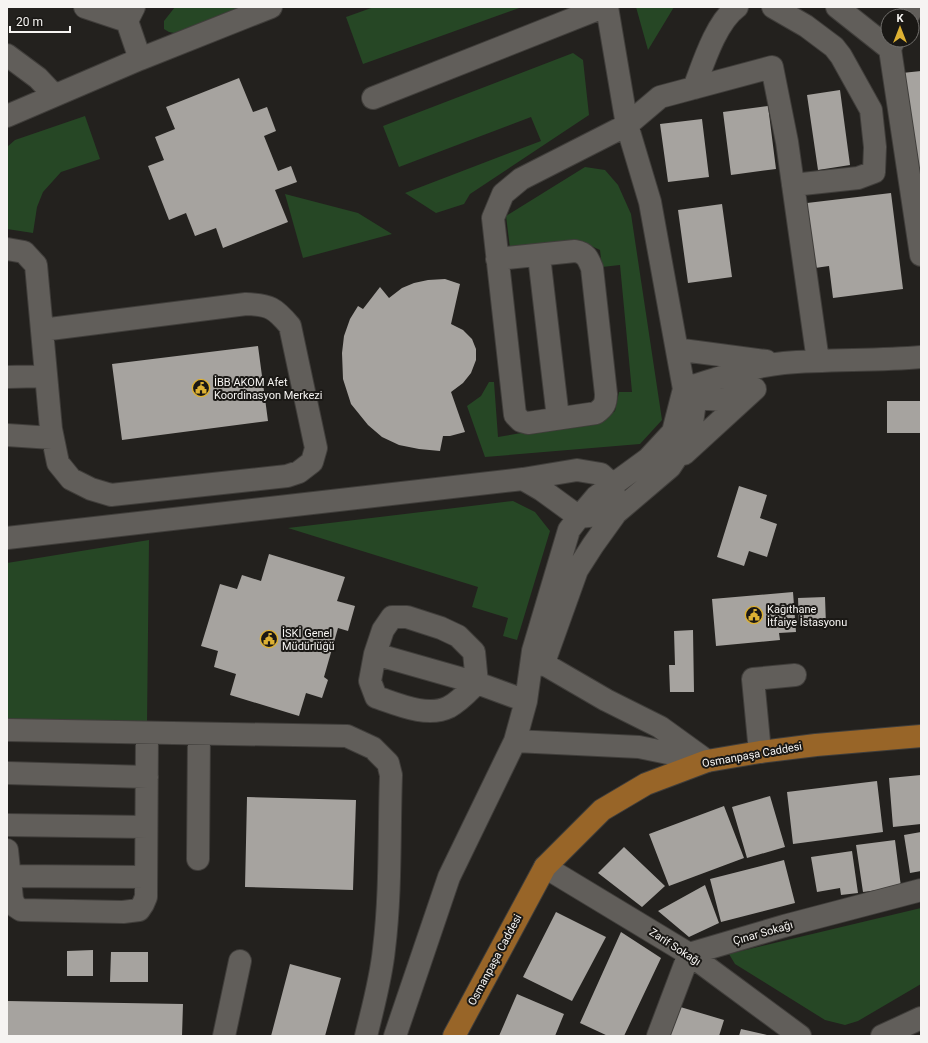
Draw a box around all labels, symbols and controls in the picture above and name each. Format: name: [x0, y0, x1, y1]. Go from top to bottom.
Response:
scale bar: [10, 8, 70, 34]
north arrow: [880, 8, 920, 48]
text: K: [897, 12, 905, 25]
text: 20 m: [16, 15, 43, 29]
place label: İBB AKOM Afet Koordinasyon Merkezi: [214, 376, 322, 402]
public building icon: İBB AKOM Afet Koordinasyon Merkezi: [191, 378, 211, 398]
place label: Kağıthane İtfaiye İstasyonu: [767, 603, 847, 629]
public building icon: Kağıthane İtfaiye İstasyonu: [744, 605, 764, 625]
place label: İSKİ Genel Müdürlüğü: [282, 627, 335, 653]
public building icon: İSKİ Genel Müdürlüğü: [259, 629, 279, 649]
street label: Osmanpaşa Caddesi: [701, 740, 803, 770]
street label: Osmanpaşa Caddesi: [465, 912, 525, 1008]
street label: Çınar Sokağı: [732, 918, 794, 948]
street label: Zarif Sokağı: [647, 926, 703, 968]

